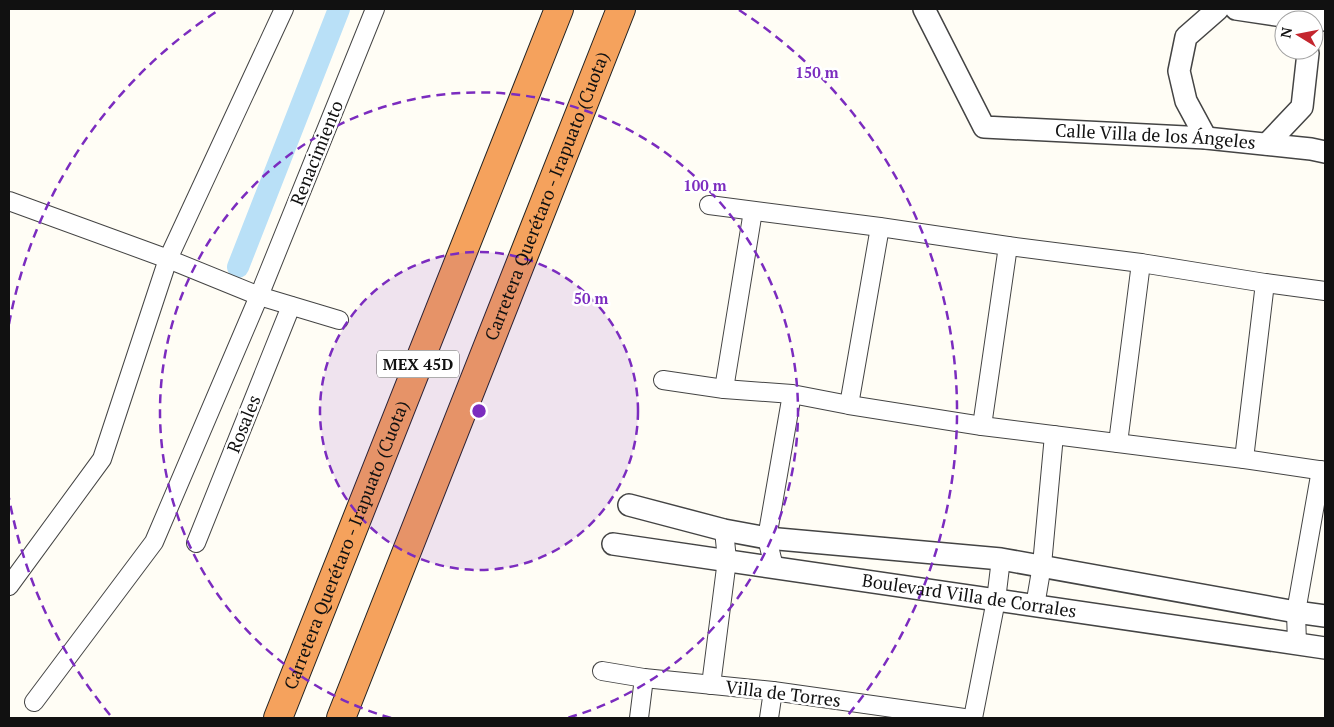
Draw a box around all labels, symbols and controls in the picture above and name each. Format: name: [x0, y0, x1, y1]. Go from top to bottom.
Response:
north arrow: [1274, 10, 1324, 60]
text: N: [1275, 25, 1296, 40]
street label: Carretera Querétaro - Irapuato (Cuota): [478, 48, 614, 344]
text: 150 m: [795, 62, 839, 82]
street label: Renacimiento: [284, 97, 348, 209]
street label: Calle Villa de los Ángeles: [1054, 118, 1257, 154]
text: 100 m: [683, 175, 727, 195]
text: 50 m: [574, 288, 609, 308]
road number: MEX 45D: [377, 350, 459, 378]
street label: Rosales: [221, 391, 265, 456]
street label: Carretera Querétaro - Irapuato (Cuota): [278, 397, 414, 693]
centre of rings: [470, 402, 488, 420]
street label: Boulevard Villa de Corrales: [861, 568, 1078, 623]
street label: Villa de Torres: [724, 674, 842, 712]

